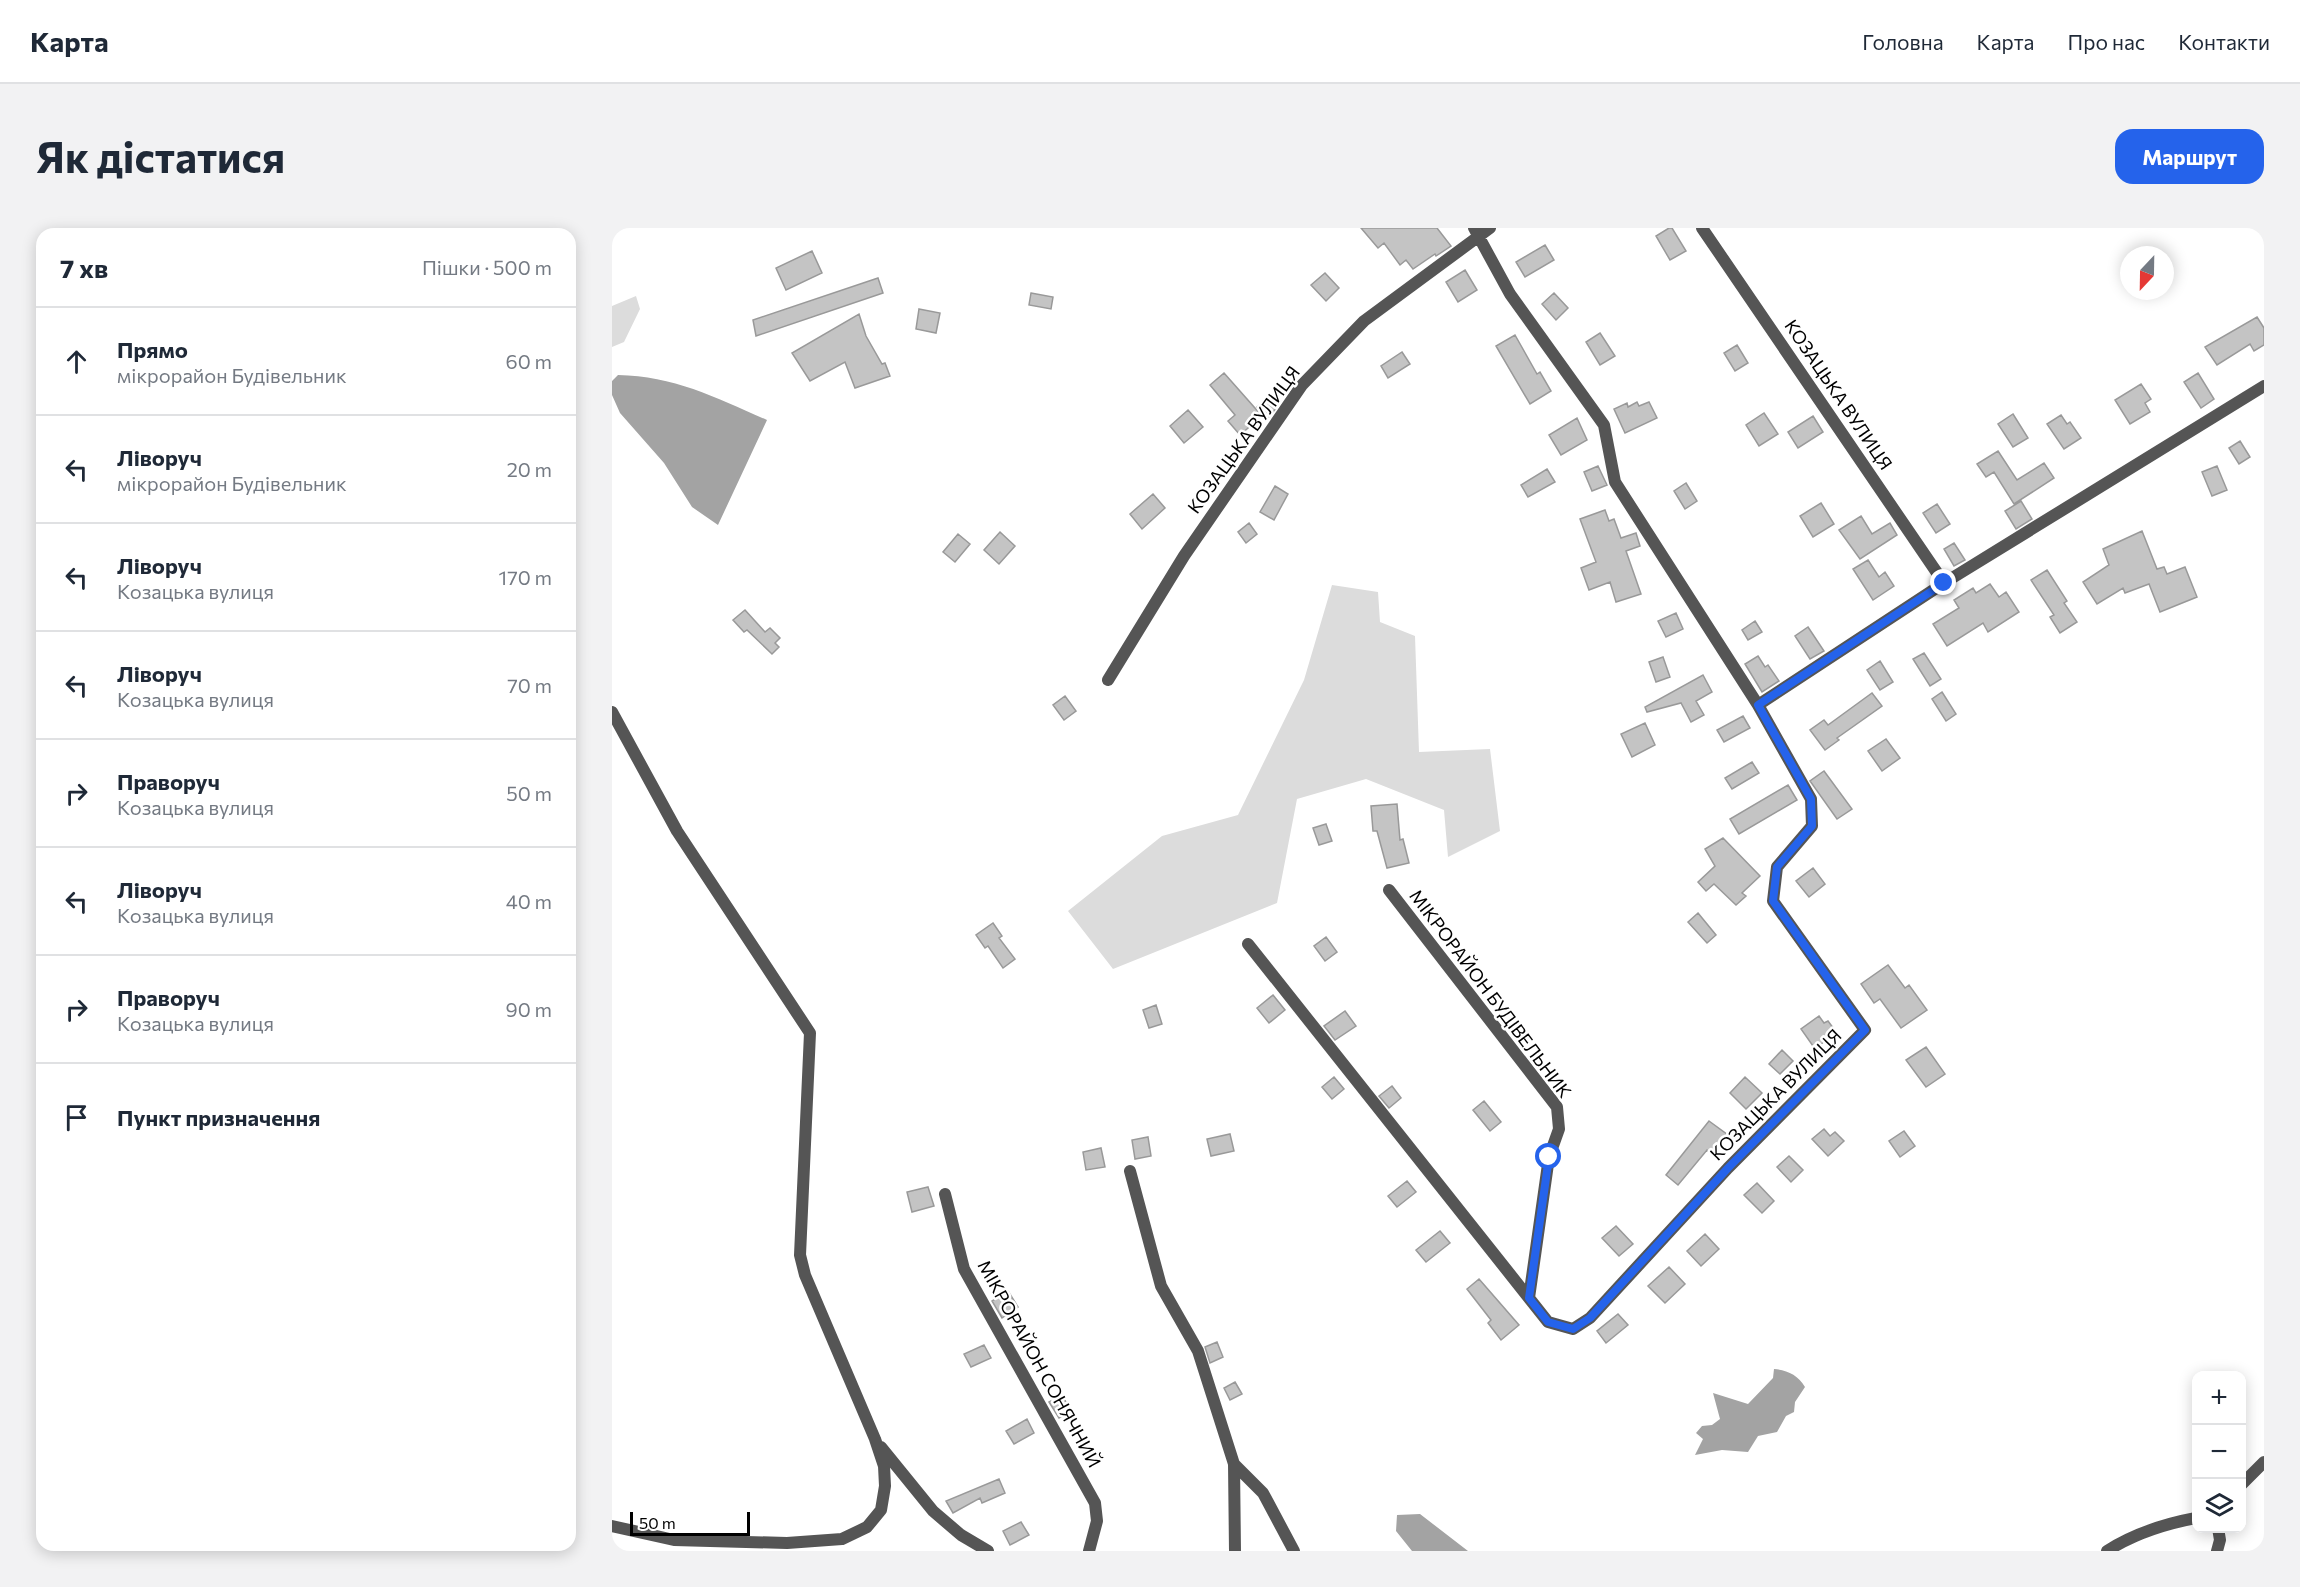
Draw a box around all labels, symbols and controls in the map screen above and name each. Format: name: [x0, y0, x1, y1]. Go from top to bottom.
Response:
text: Карта: [30, 24, 109, 58]
text: Головна: [1862, 29, 1944, 54]
text: Карта: [1977, 29, 2034, 54]
text: Про нас: [2067, 29, 2145, 54]
text: Контакти: [2178, 29, 2270, 54]
button: Маршрут: [2115, 129, 2264, 184]
text: Як дістатися: [36, 130, 285, 182]
north arrow: [2120, 246, 2174, 300]
text: 7 хв: [60, 252, 108, 283]
text: Пішки · 500 m: [422, 255, 552, 279]
street label: КОЗАЦЬКА ВУЛИЦЯ: [1780, 315, 1897, 474]
text: Прямо: [117, 336, 188, 363]
icon: ahead: [60, 345, 93, 378]
text: 60 m: [506, 349, 552, 373]
street label: КОЗАЦЬКА ВУЛИЦЯ: [1182, 362, 1304, 517]
text: мікрорайон Будівельник: [117, 363, 347, 387]
text: Ліворуч: [117, 444, 202, 471]
icon: left: [60, 453, 93, 486]
text: 20 m: [507, 457, 552, 481]
text: мікрорайон Будівельник: [117, 471, 347, 495]
text: Ліворуч: [117, 552, 202, 579]
icon: left: [60, 561, 93, 594]
text: 170 m: [499, 565, 552, 589]
route end: [1930, 569, 1956, 595]
text: Козацька вулиця: [117, 579, 274, 603]
text: Ліворуч: [117, 660, 202, 687]
icon: left: [60, 669, 93, 702]
text: 70 m: [507, 673, 552, 697]
text: Козацька вулиця: [117, 687, 274, 711]
text: Праворуч: [117, 768, 220, 795]
icon: right: [60, 777, 93, 810]
text: 50 m: [506, 781, 552, 805]
text: Козацька вулиця: [117, 795, 274, 819]
text: Ліворуч: [117, 876, 202, 903]
icon: left: [60, 885, 93, 918]
street label: МІКРОРАЙОН БУДІВЕЛЬНИК: [1405, 885, 1576, 1102]
text: 40 m: [506, 889, 552, 913]
text: Козацька вулиця: [117, 903, 274, 927]
text: Праворуч: [117, 984, 220, 1011]
icon: right: [60, 993, 93, 1026]
text: 90 m: [506, 997, 552, 1021]
text: Козацька вулиця: [117, 1011, 274, 1035]
street label: КОЗАЦЬКА ВУЛИЦЯ: [1705, 1024, 1846, 1165]
icon: arrive: [60, 1101, 93, 1134]
text: Пункт призначення: [117, 1104, 320, 1131]
route start: [1535, 1143, 1561, 1169]
street label: МІКРОРАЙОН СОНЯЧНИЙ: [974, 1256, 1106, 1471]
map controls: [2192, 1371, 2246, 1533]
button: +: [2192, 1371, 2246, 1425]
button: −: [2192, 1425, 2246, 1479]
button: layers: [2192, 1479, 2246, 1533]
scale bar: [630, 1509, 750, 1536]
text: 50 m: [639, 1513, 676, 1532]

